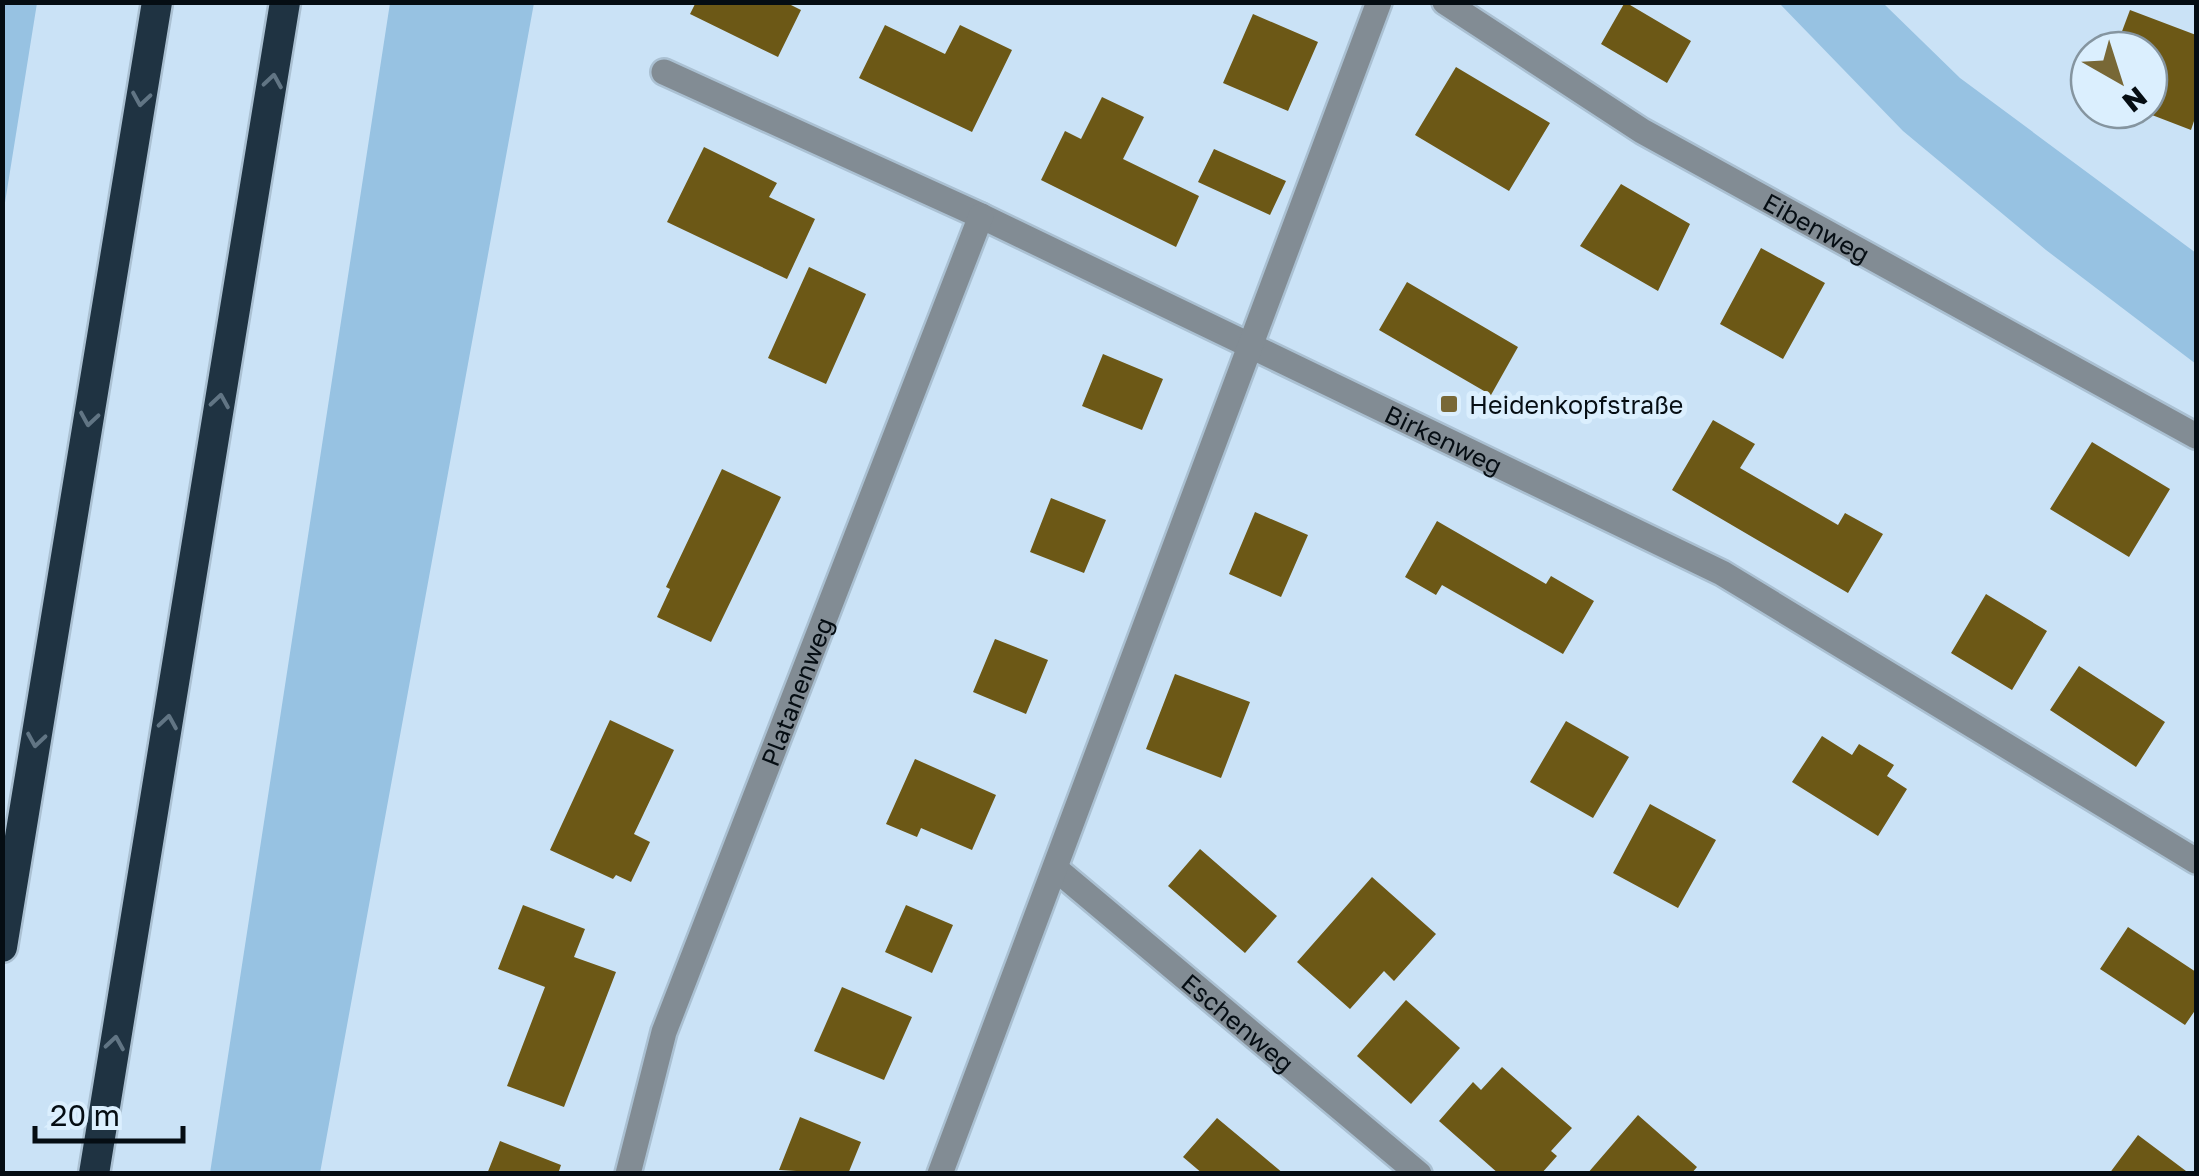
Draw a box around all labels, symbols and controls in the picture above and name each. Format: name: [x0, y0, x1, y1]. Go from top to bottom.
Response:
north arrow: [2069, 30, 2169, 130]
one-way arrow: [261, 72, 282, 89]
text: N: [2116, 80, 2154, 119]
one-way arrow: [131, 90, 152, 107]
street label: Eibenweg: [1758, 185, 1875, 269]
place label: Heidenkopfstraße: [1469, 389, 1683, 420]
one-way arrow: [209, 393, 230, 410]
marker: Heidenkopfstraße: [1438, 393, 1460, 415]
street label: Birkenweg: [1380, 398, 1508, 480]
one-way arrow: [79, 411, 100, 428]
street label: Platanenweg: [753, 612, 839, 770]
one-way arrow: [156, 714, 177, 730]
one-way arrow: [26, 732, 47, 749]
street label: Eschenweg: [1176, 966, 1301, 1078]
one-way arrow: [104, 1034, 125, 1051]
scale bar: [35, 1081, 182, 1143]
text: 20 m: [50, 1097, 120, 1133]

